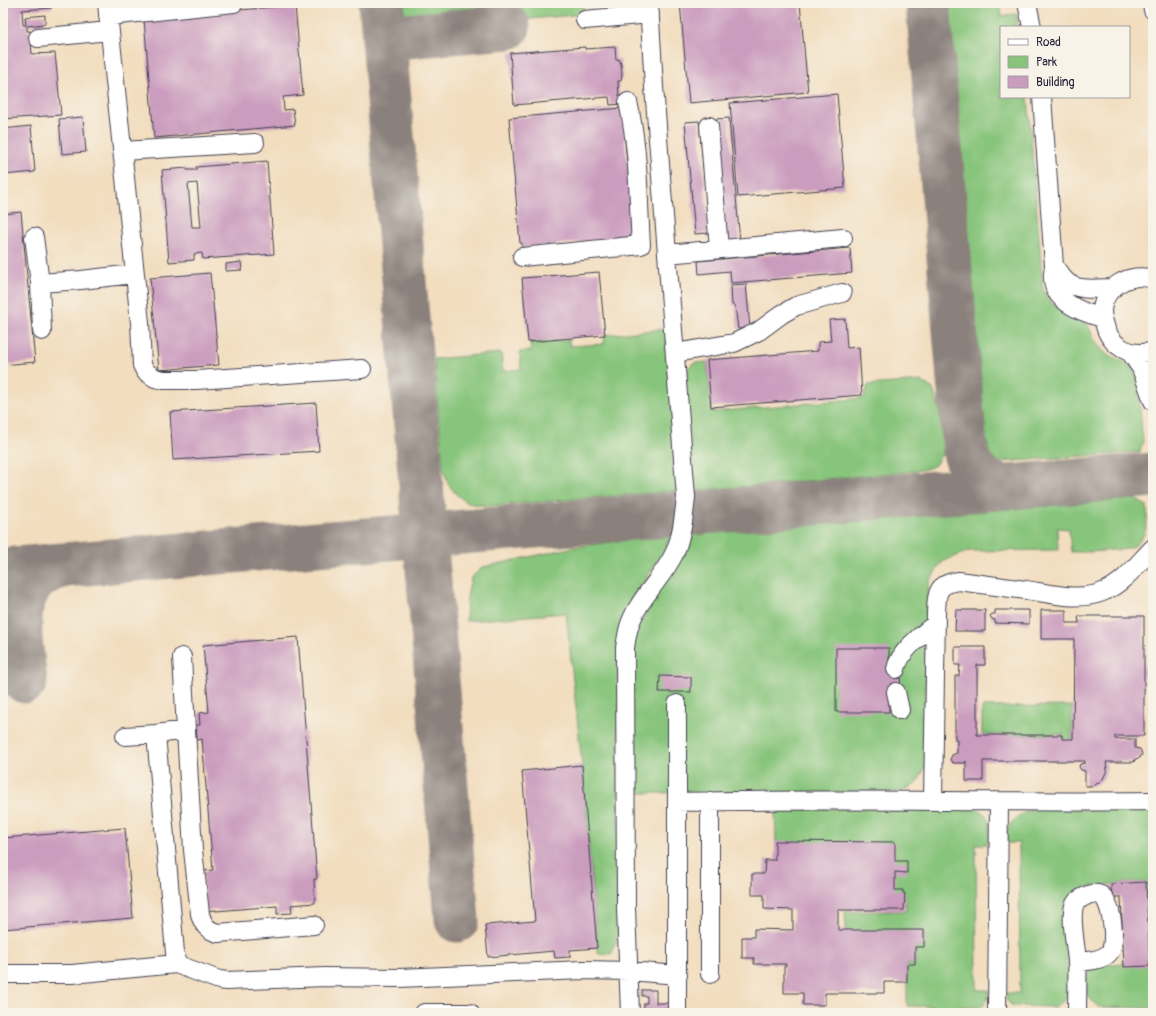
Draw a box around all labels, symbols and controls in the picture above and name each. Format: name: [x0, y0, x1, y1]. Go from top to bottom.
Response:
legend: [1000, 26, 1130, 98]
text: Road: [1036, 35, 1061, 50]
text: Park: [1036, 55, 1057, 70]
text: Building: [1036, 75, 1075, 90]

